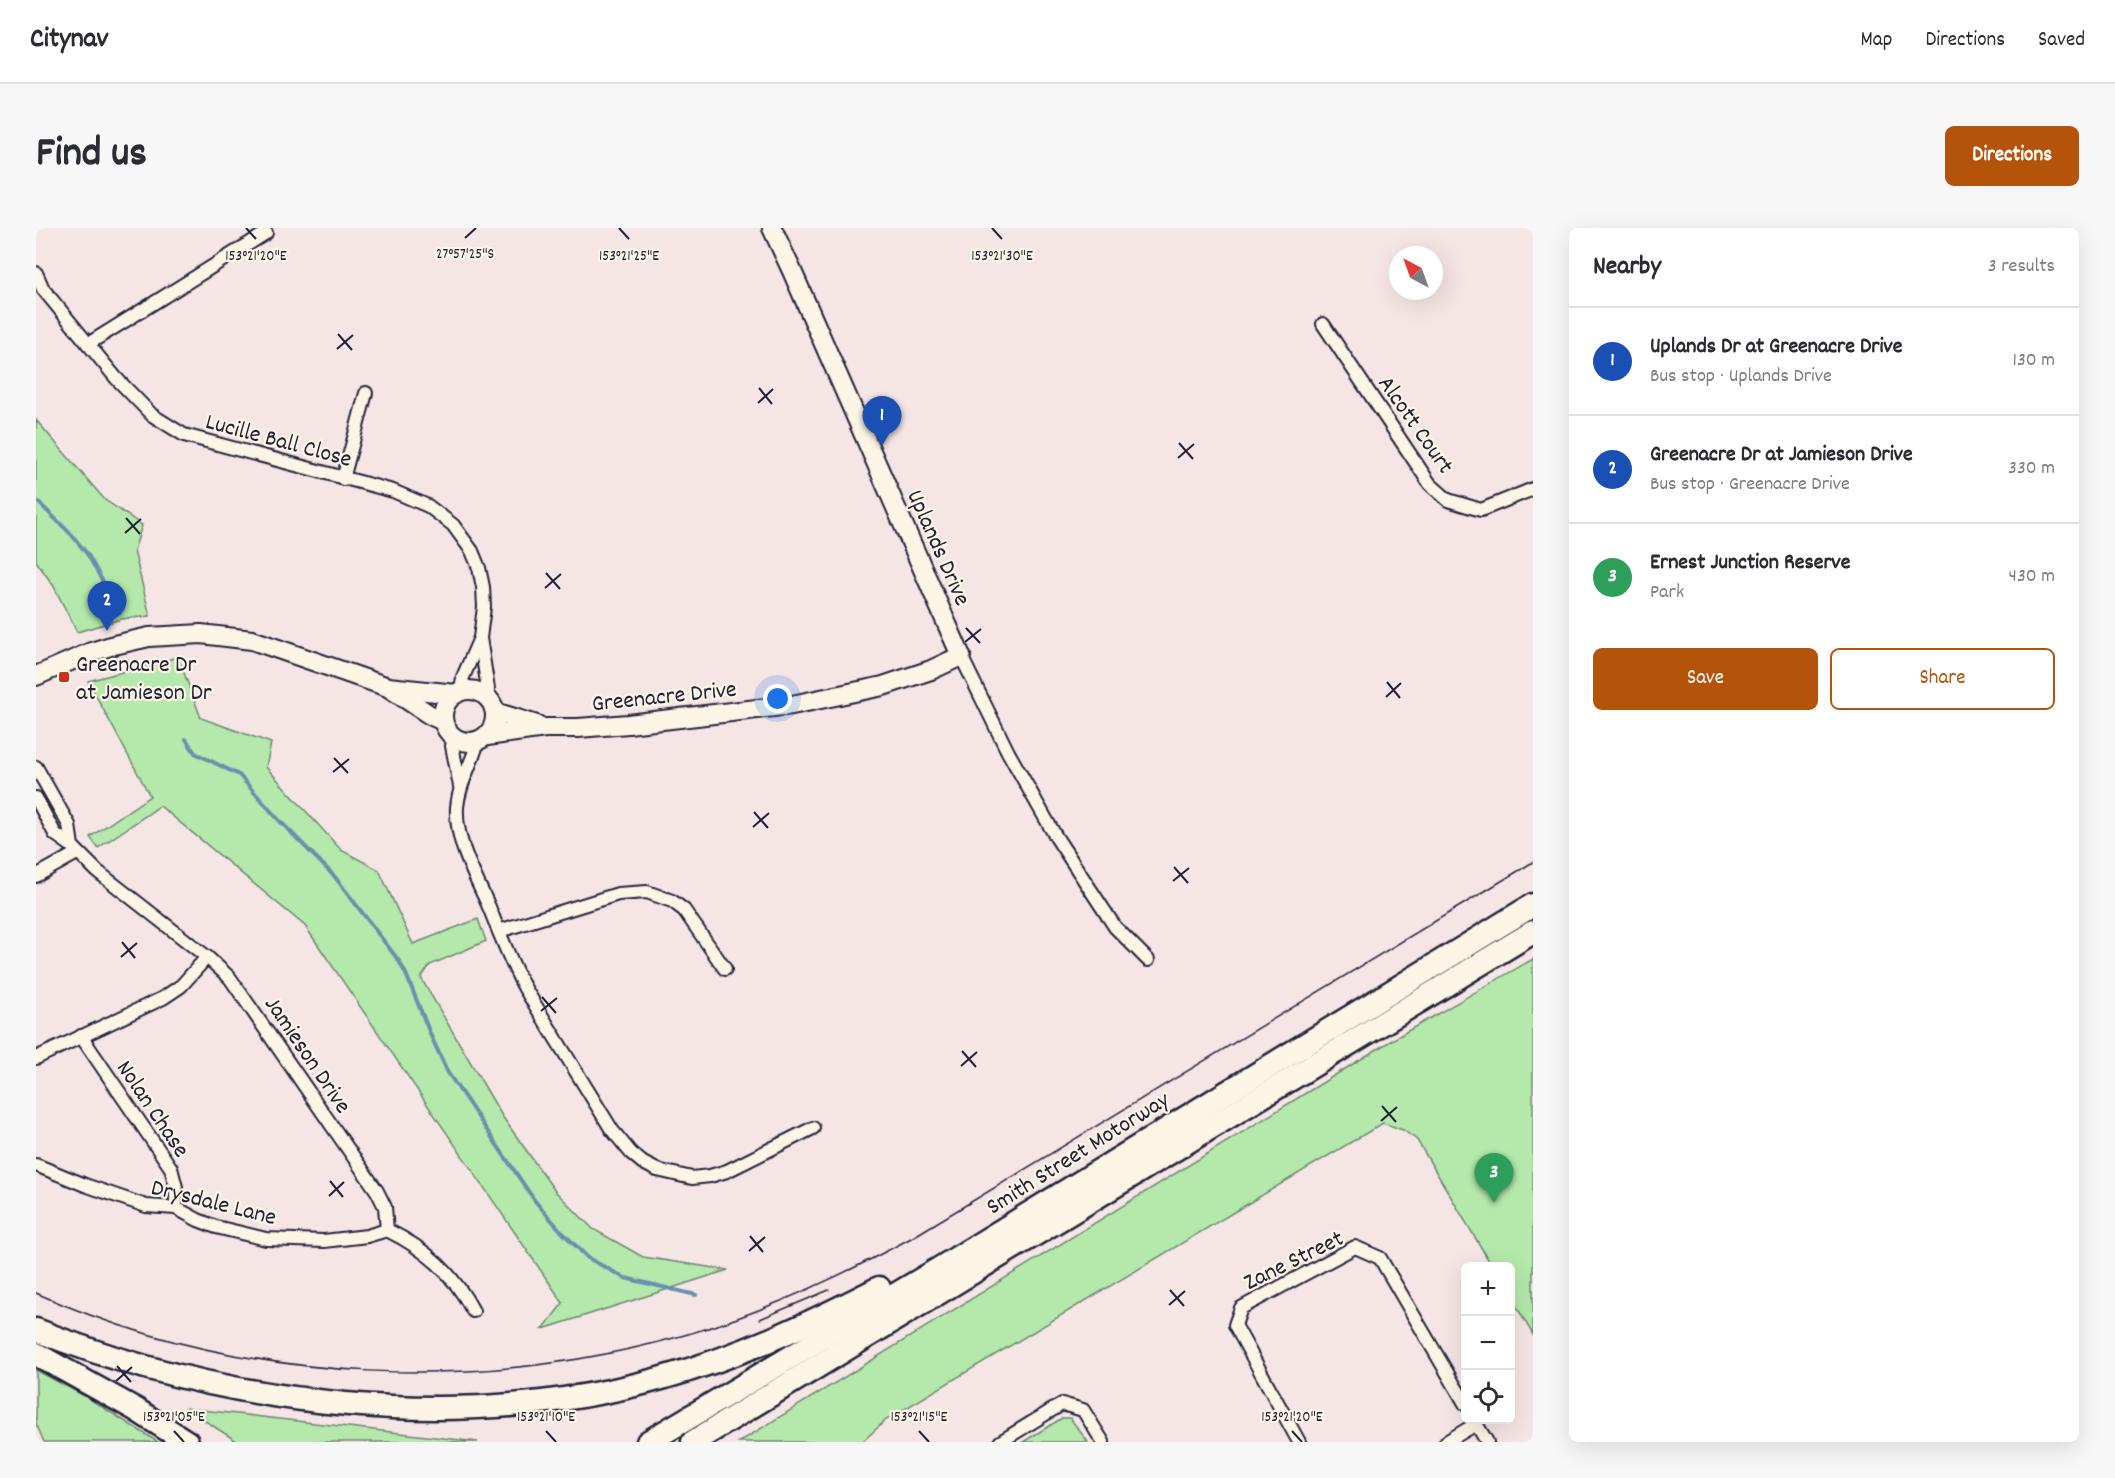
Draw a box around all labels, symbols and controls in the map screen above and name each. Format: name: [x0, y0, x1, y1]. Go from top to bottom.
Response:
text: Citynav: [30, 21, 108, 61]
text: Map: [1861, 26, 1892, 56]
text: Directions: [1925, 26, 2005, 56]
text: Saved: [2038, 26, 2085, 56]
text: Find us: [36, 126, 147, 186]
button: Directions: [1945, 126, 2079, 186]
text: 27°57'25"S: [436, 244, 494, 266]
text: 153°21'20"E: [225, 246, 287, 268]
text: 153°21'25"E: [599, 246, 659, 268]
text: 153°21'30"E: [971, 246, 1033, 268]
north arrow: [1389, 246, 1443, 300]
text: Nearby: [1593, 249, 1661, 286]
text: 3 results: [1988, 253, 2055, 281]
text: Uplands Dr at Greenacre Drive: [1650, 332, 1902, 363]
text: 1: [1610, 347, 1615, 375]
text: 130 m: [2013, 347, 2055, 375]
text: Bus stop · Uplands Drive: [1650, 363, 1832, 391]
street label: Alcott Court: [1368, 370, 1461, 482]
pin: 1: [862, 396, 902, 446]
street label: Lucille Ball Close: [201, 406, 355, 478]
text: Greenacre Dr at Jamieson Drive: [1650, 440, 1913, 471]
text: 2: [1608, 455, 1617, 483]
text: 330 m: [2008, 455, 2055, 483]
text: Bus stop · Greenacre Drive: [1650, 471, 1850, 499]
street label: Uplands Drive: [897, 485, 978, 612]
text: Ernest Junction Reserve: [1650, 548, 1850, 579]
text: 3: [1608, 563, 1617, 591]
text: 430 m: [2009, 563, 2055, 591]
text: Park: [1650, 579, 1684, 607]
pin: 2: [88, 582, 126, 631]
button: Save: [1593, 648, 1818, 710]
button: Share: [1830, 648, 2055, 710]
place label: Greenacre Dr at Jamieson Dr: [76, 649, 212, 711]
marker: Greenacre Dr at Jamieson Dr: [57, 670, 71, 684]
street label: Greenacre Drive: [590, 673, 738, 722]
your location: [763, 684, 792, 713]
street label: Jamieson Drive: [255, 990, 358, 1121]
street label: Nolan Chase: [106, 1054, 197, 1165]
street label: Smith Street Motorway: [980, 1084, 1178, 1225]
pin: 3: [1474, 1154, 1514, 1203]
street label: Drysdale Lane: [147, 1172, 280, 1236]
street label: Zane Street: [1239, 1223, 1350, 1300]
map controls: [1461, 1262, 1515, 1424]
button: +: [1461, 1262, 1515, 1316]
button: −: [1461, 1316, 1515, 1370]
button: locate: [1461, 1370, 1515, 1424]
text: 153°21'05"E: [143, 1407, 205, 1429]
text: 153°21'10"E: [517, 1407, 575, 1429]
text: 153°21'15"E: [891, 1407, 948, 1429]
text: 153°21'20"E: [1261, 1407, 1323, 1429]

